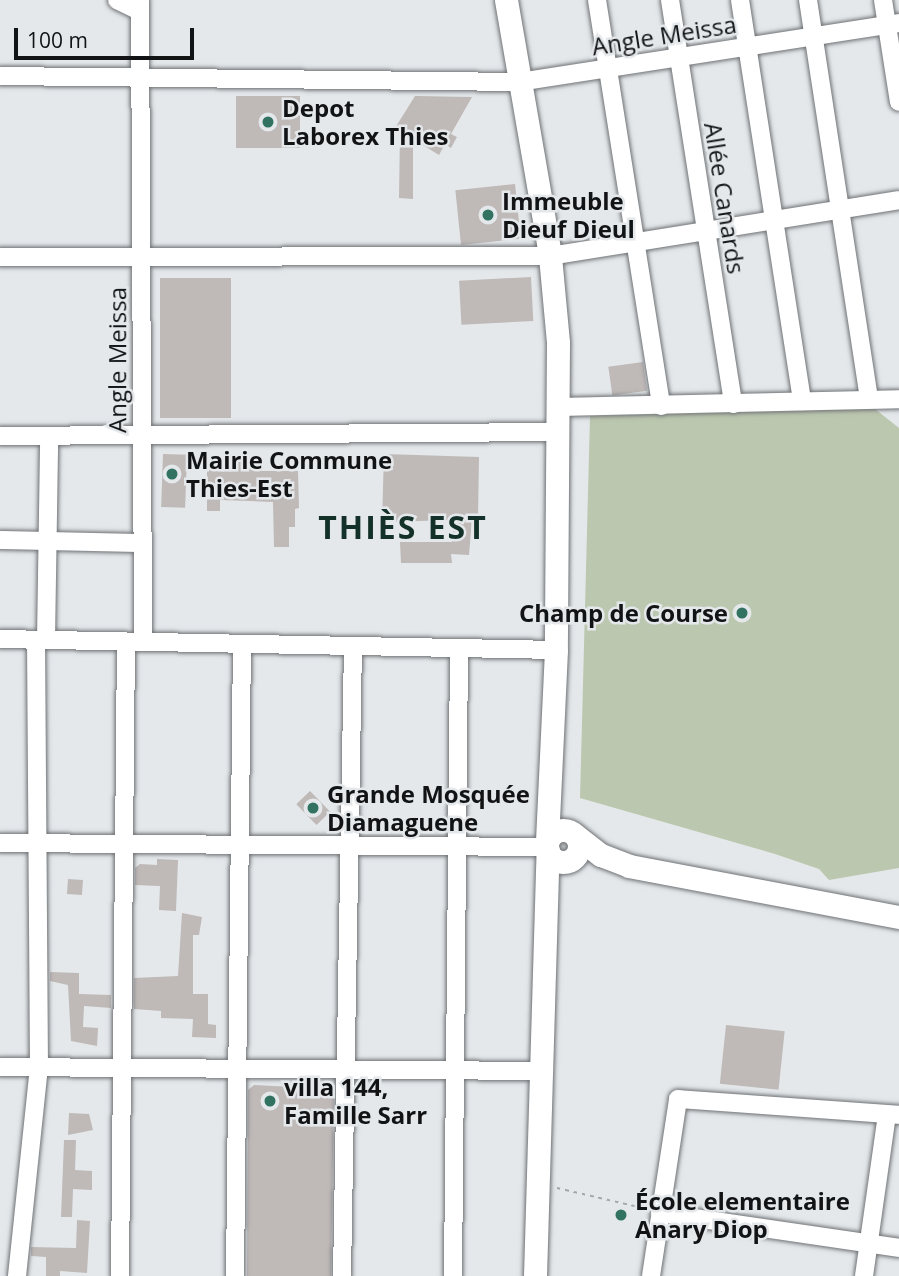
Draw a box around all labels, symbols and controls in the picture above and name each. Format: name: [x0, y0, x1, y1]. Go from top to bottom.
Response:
street label: Angle Meissa: [590, 9, 738, 61]
scale bar: [18, 14, 198, 58]
text: 100 m: [27, 26, 88, 54]
place label: Depot Laborex Thies: [282, 94, 448, 150]
marker: Depot Laborex Thies: [260, 114, 276, 130]
street label: Allée Canards: [699, 120, 751, 276]
place label: Immeuble Dieuf Dieul: [502, 187, 635, 243]
marker: Immeuble Dieuf Dieul: [480, 207, 496, 223]
street label: Angle Meissa: [103, 287, 131, 433]
place label: Mairie Commune Thies-Est: [186, 446, 392, 502]
marker: Mairie Commune Thies-Est: [164, 466, 180, 482]
district label: THIÈS EST: [319, 508, 487, 546]
place label: Champ de Course: [519, 599, 728, 627]
marker: Champ de Course: [734, 605, 750, 621]
place label: Grande Mosquée Diamaguene: [327, 780, 530, 836]
marker: Grande Mosquée Diamaguene: [305, 800, 321, 816]
place label: villa 144, Famille Sarr: [284, 1073, 427, 1129]
marker: villa 144, Famille Sarr: [262, 1093, 278, 1109]
place label: École elementaire Anary Diop: [635, 1187, 850, 1243]
marker: École elementaire Anary Diop: [613, 1207, 629, 1223]

